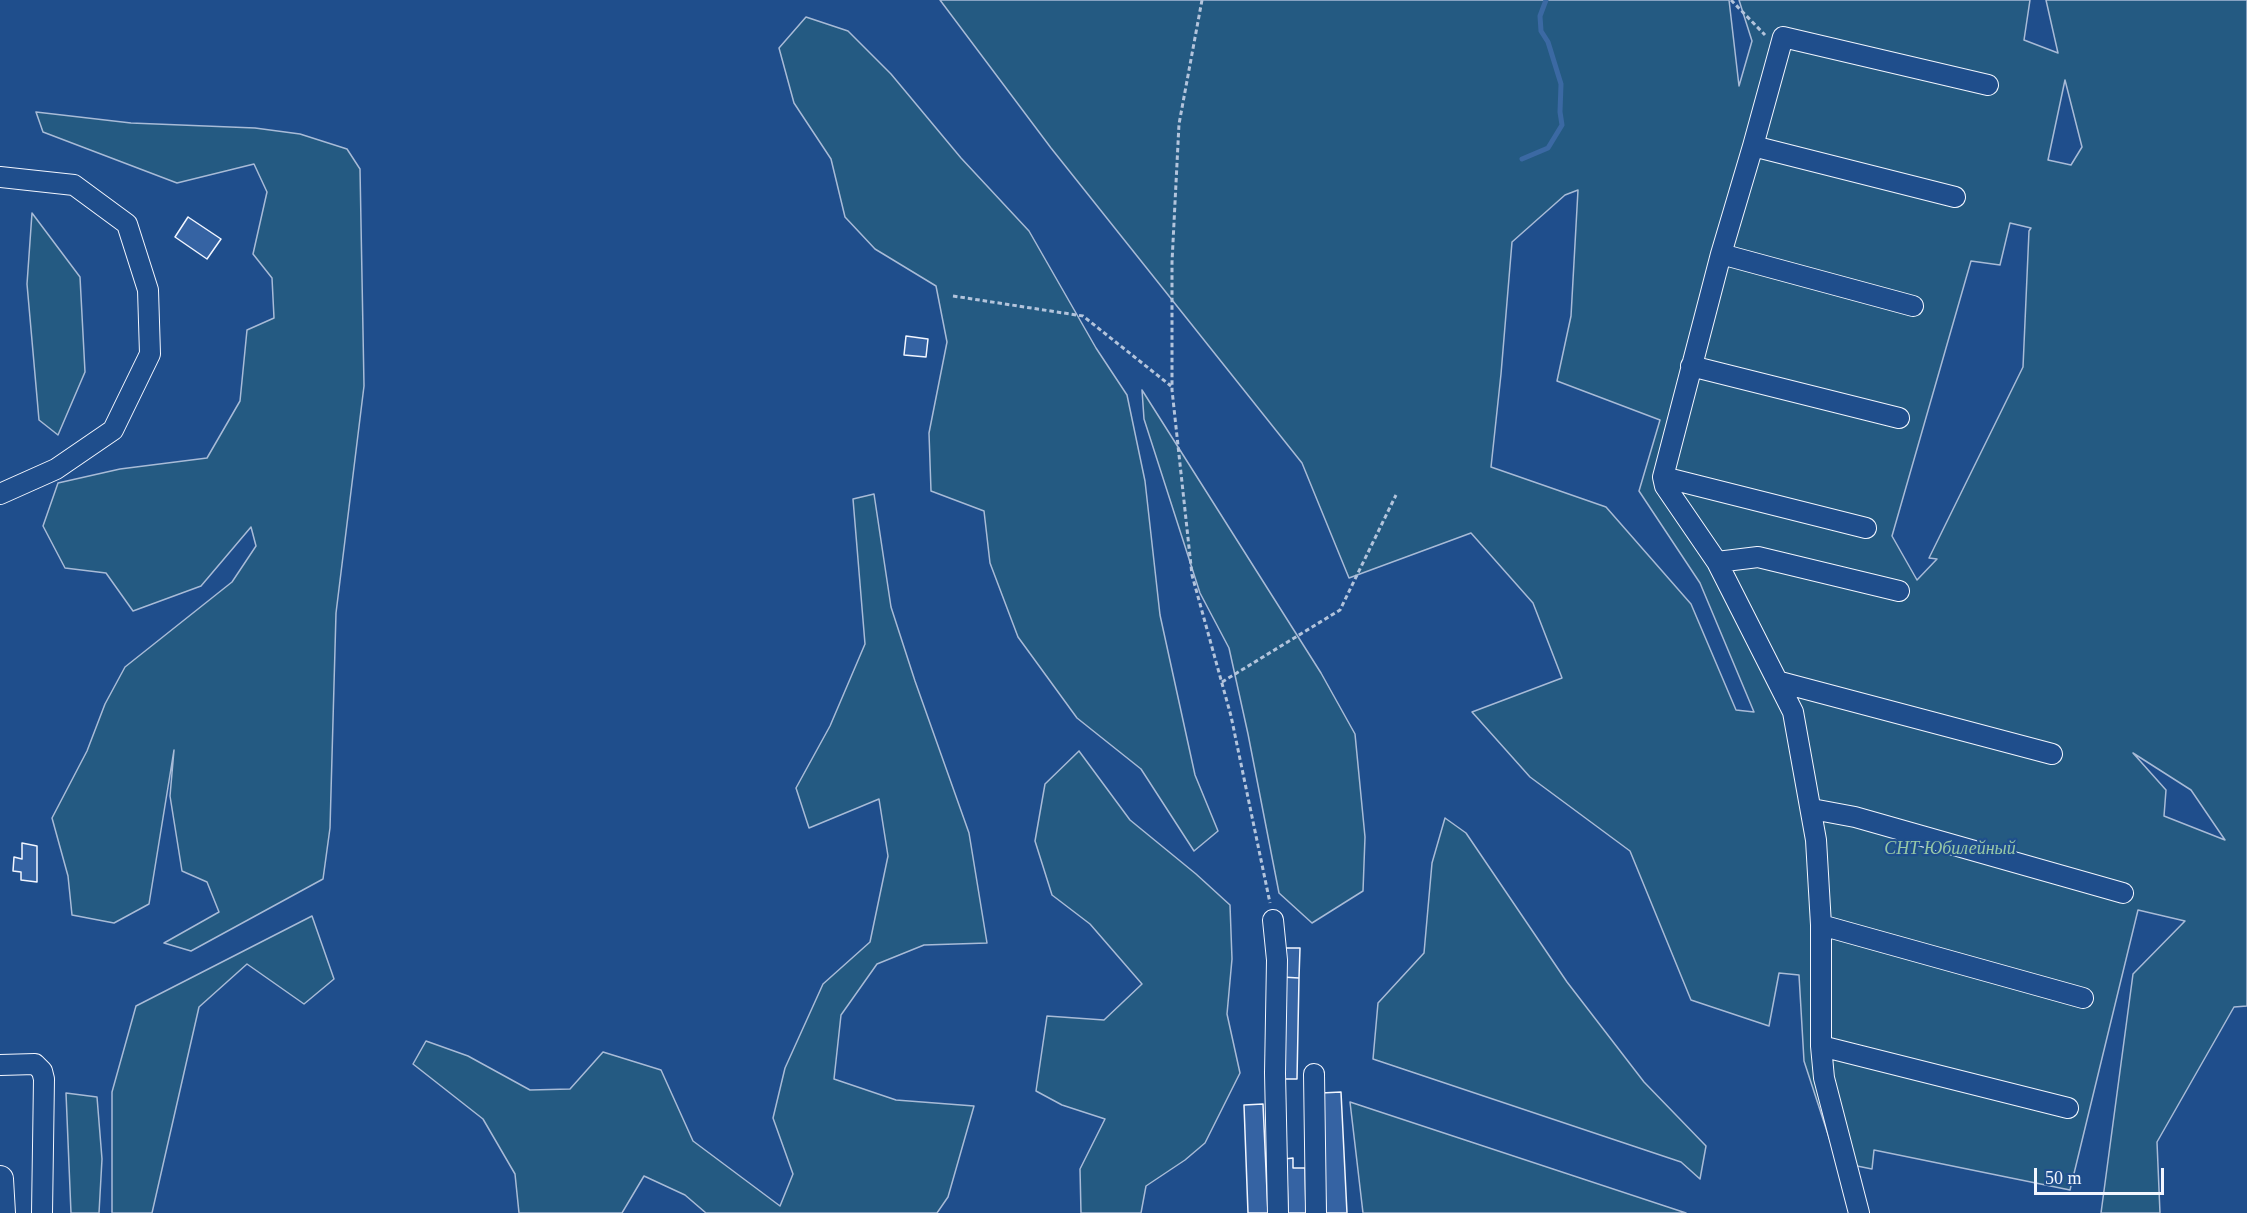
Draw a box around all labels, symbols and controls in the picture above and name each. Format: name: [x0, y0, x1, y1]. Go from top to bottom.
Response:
park label: СНТ Юбилейный: [1884, 838, 2016, 860]
scale bar: [2037, 1156, 2168, 1194]
text: 50 m: [2045, 1168, 2082, 1188]

